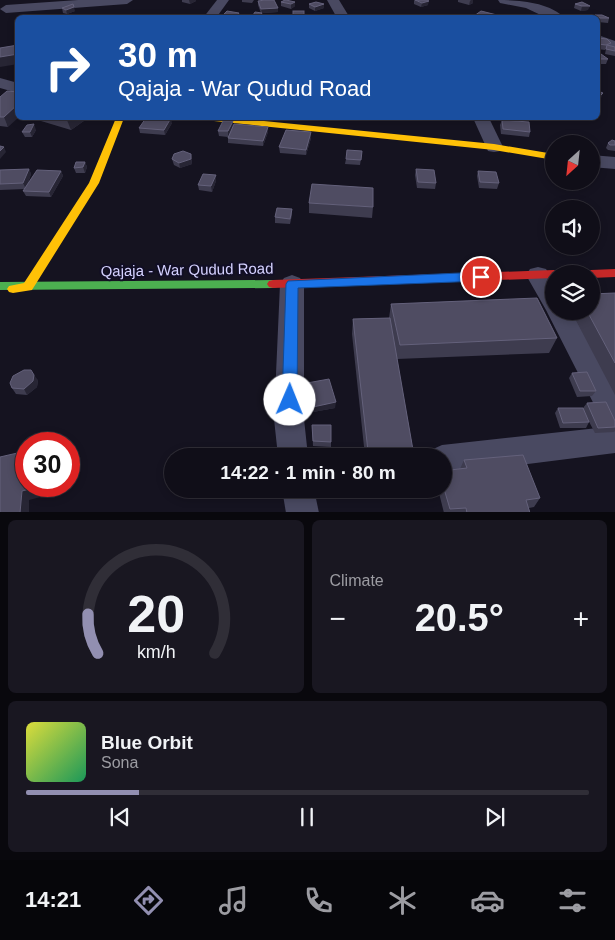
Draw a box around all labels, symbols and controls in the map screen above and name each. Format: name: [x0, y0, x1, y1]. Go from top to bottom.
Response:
icon: right: [35, 35, 100, 100]
text: 30 m: [118, 35, 198, 74]
text: Qajaja - War Qudud Road: [118, 76, 372, 101]
north arrow: [545, 135, 600, 190]
map controls: [545, 135, 600, 320]
button: sound: [545, 200, 600, 255]
pin: [460, 256, 502, 298]
street label: Qajaja - War Qudud Road: [100, 259, 274, 280]
icon: arrive: [467, 263, 495, 291]
button: layers: [545, 265, 600, 320]
position arrow: [263, 373, 315, 425]
speed limit sign: 30: [15, 432, 80, 497]
text: 14:22 · 1 min · 80 m: [220, 462, 396, 483]
text: Climate: [330, 572, 384, 589]
text: 20: [127, 585, 185, 643]
text: 20.5°: [415, 597, 504, 639]
text: −: [330, 603, 346, 634]
text: +: [573, 603, 589, 634]
text: km/h: [136, 642, 175, 662]
text: Blue Orbit: [101, 732, 193, 753]
text: Sona: [101, 754, 138, 771]
icon: previous: [106, 803, 134, 831]
icon: pause: [293, 803, 321, 831]
icon: next: [481, 803, 509, 831]
icon: directions: [131, 883, 166, 918]
icon: music: [216, 883, 251, 918]
icon: phone: [301, 883, 336, 918]
icon: climate: [385, 883, 420, 918]
icon: car: [470, 883, 505, 918]
icon: filters: [555, 883, 590, 918]
text: 14:21: [25, 887, 81, 912]

